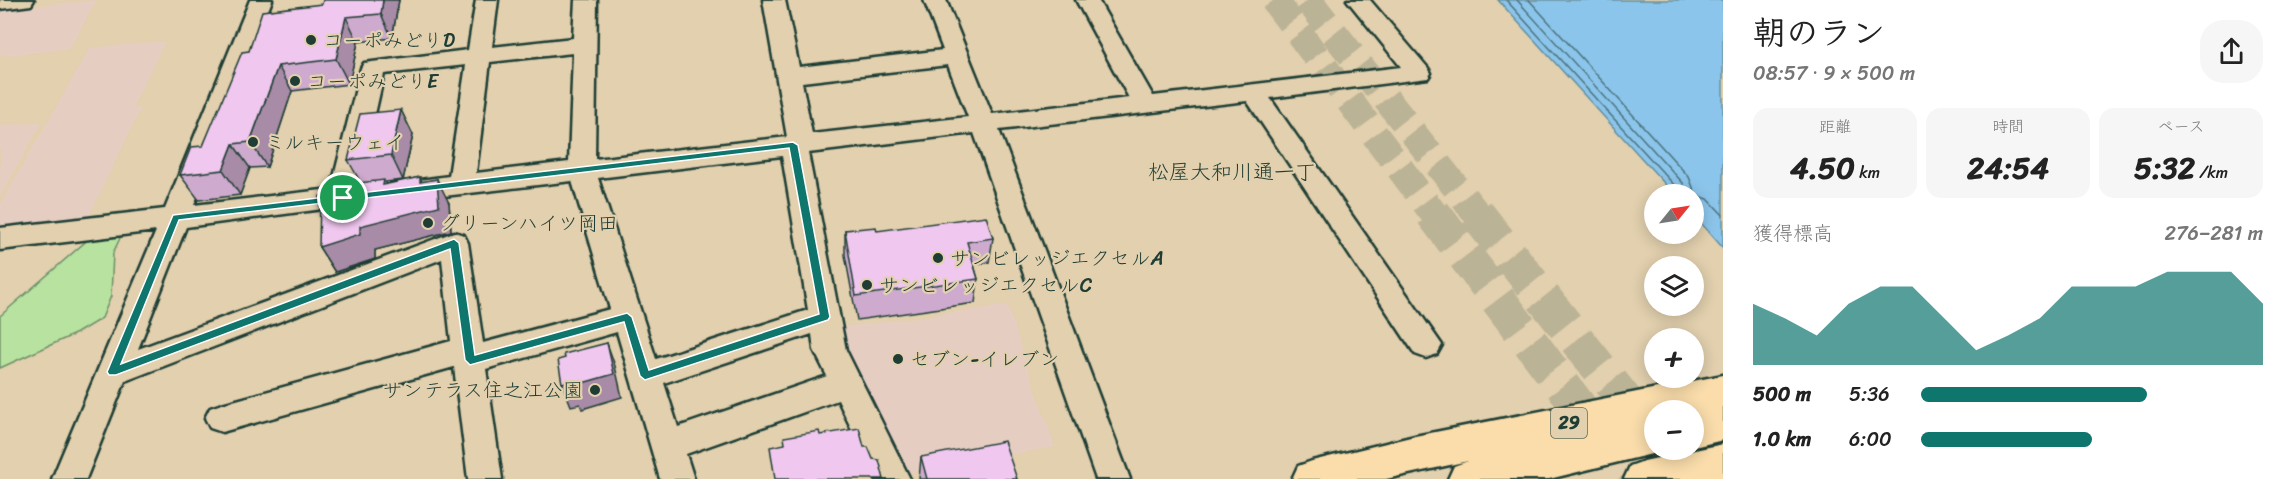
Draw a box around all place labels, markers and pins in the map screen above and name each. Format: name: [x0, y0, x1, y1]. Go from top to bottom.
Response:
place label: コーポみどりD: [323, 23, 455, 58]
marker: コーポみどりD: [304, 33, 318, 47]
place label: コーポみどりE: [307, 64, 440, 99]
marker: コーポみどりE: [288, 74, 302, 88]
place label: ミルキーウェイ: [265, 125, 405, 160]
marker: ミルキーウェイ: [246, 135, 260, 149]
pin: [317, 172, 368, 223]
place label: グリーンハイツ岡田: [440, 206, 618, 241]
marker: グリーンハイツ岡田: [421, 216, 435, 230]
place label: サンビレッジエクセルA: [950, 241, 1164, 276]
marker: サンビレッジエクセルA: [931, 251, 945, 265]
place label: サンビレッジエクセルC: [879, 268, 1093, 303]
marker: サンビレッジエクセルC: [860, 278, 874, 292]
place label: セブン-イレブン: [910, 342, 1059, 377]
marker: セブン-イレブン: [891, 352, 905, 366]
place label: サンテラス住之江公園: [383, 373, 583, 408]
marker: サンテラス住之江公園: [588, 383, 602, 397]

